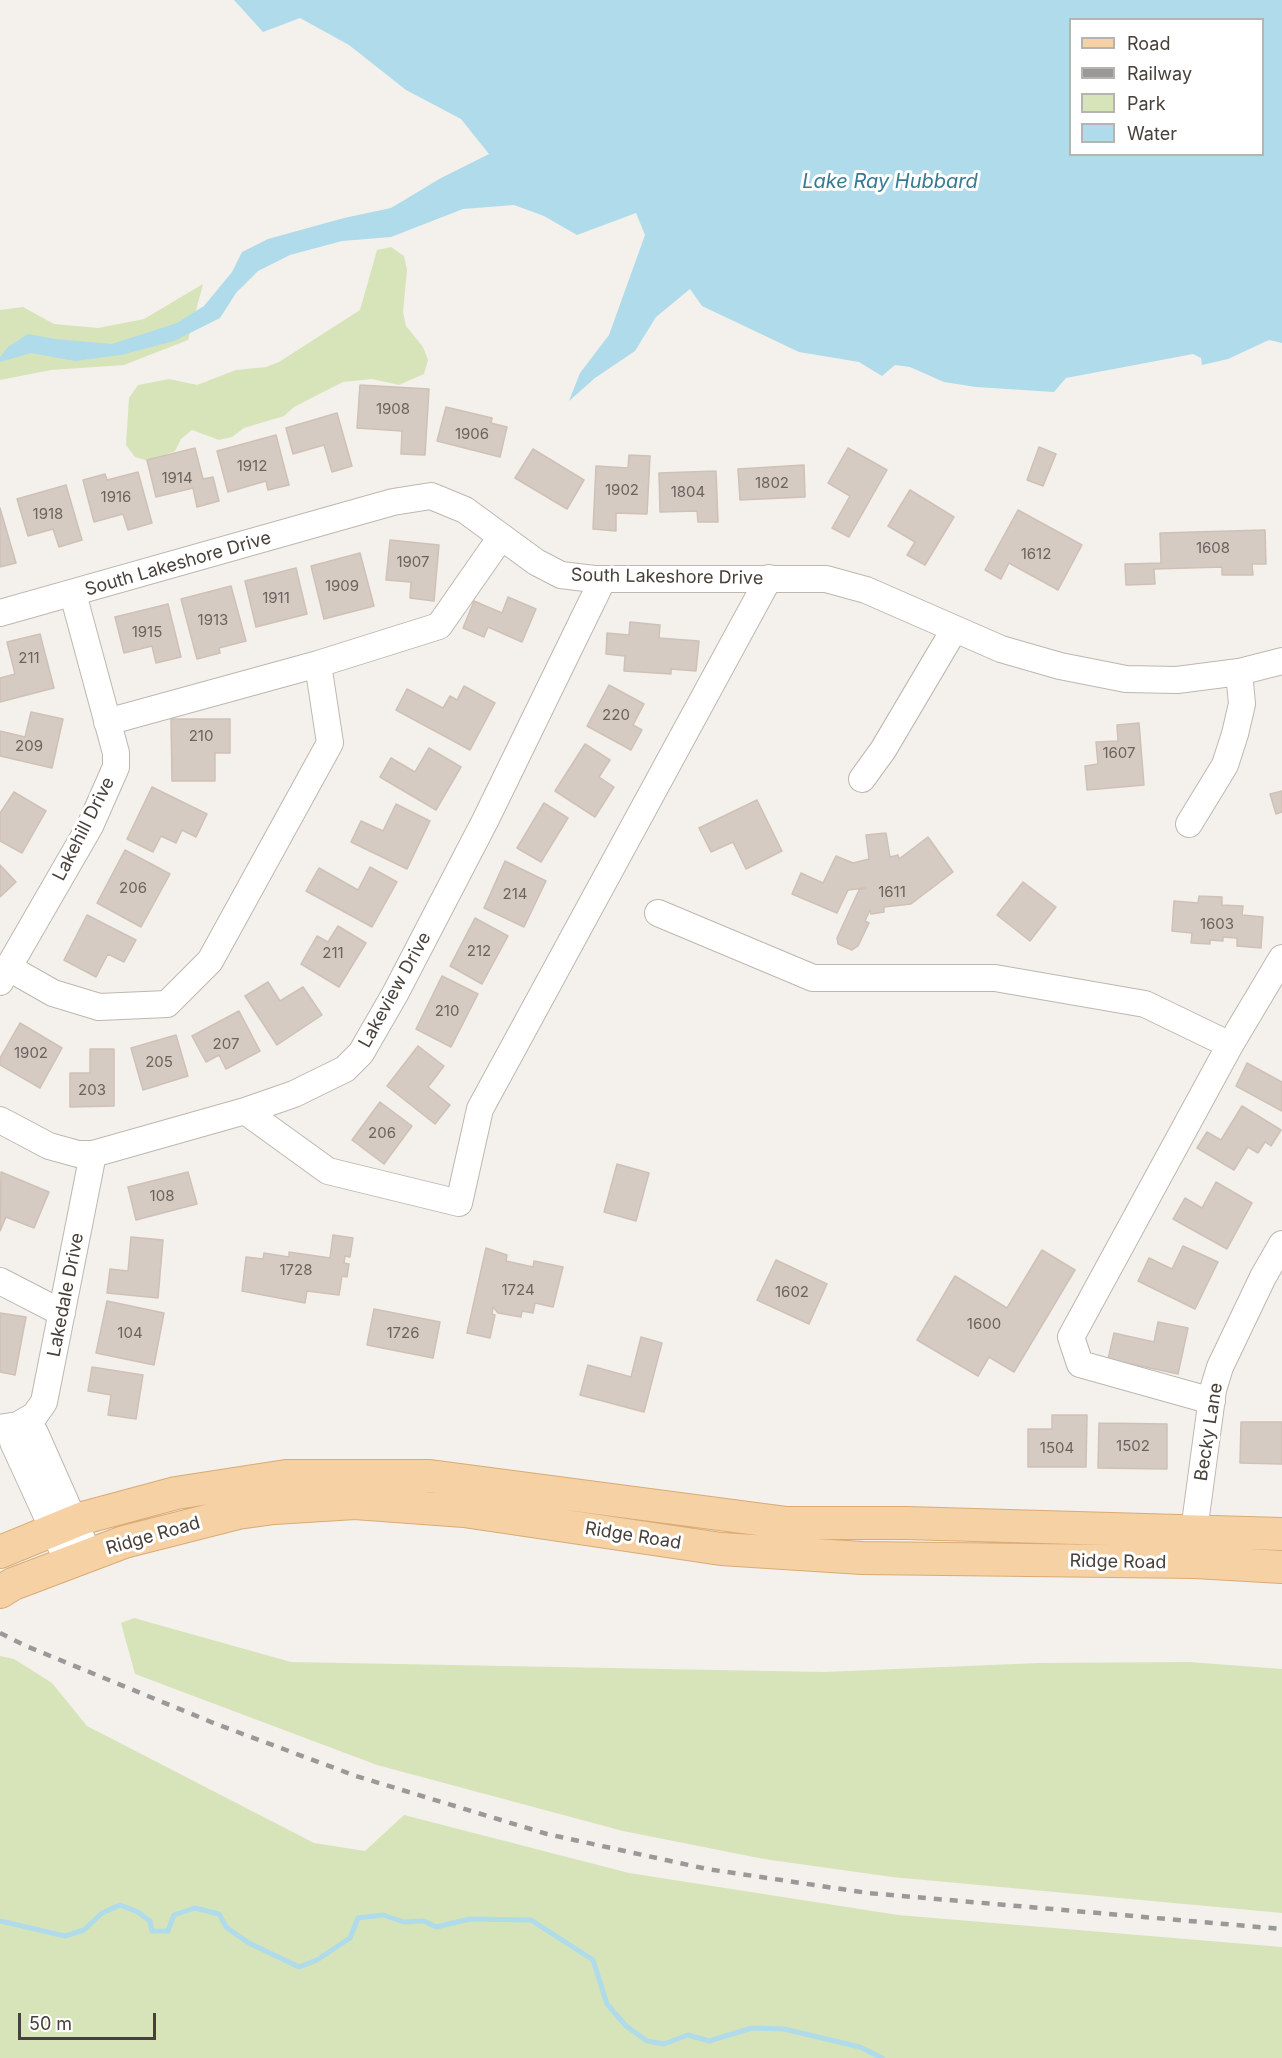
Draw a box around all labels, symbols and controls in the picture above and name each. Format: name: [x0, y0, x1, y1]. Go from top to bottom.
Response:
legend: [1069, 18, 1264, 156]
text: Road: [1127, 33, 1170, 54]
text: Railway: [1127, 63, 1192, 84]
text: Park: [1127, 93, 1166, 114]
text: Water: [1127, 123, 1177, 144]
water label: Lake Ray Hubbard: [802, 170, 978, 194]
house number: 1908: [376, 400, 410, 418]
house number: 1906: [455, 425, 489, 443]
house number: 1912: [237, 457, 267, 475]
house number: 1914: [161, 469, 193, 487]
house number: 1802: [755, 474, 789, 492]
house number: 1902: [605, 481, 639, 499]
house number: 1804: [671, 483, 705, 501]
house number: 1916: [101, 488, 131, 506]
house number: 1918: [33, 505, 63, 523]
street label: South Lakeshore Drive: [83, 527, 273, 601]
house number: 1608: [1196, 539, 1230, 557]
house number: 1612: [1021, 545, 1051, 563]
house number: 1907: [396, 553, 430, 571]
street label: South Lakeshore Drive: [571, 565, 763, 589]
house number: 1909: [325, 577, 359, 595]
house number: 1911: [262, 589, 290, 607]
house number: 1913: [198, 611, 228, 629]
house number: 1915: [132, 623, 162, 641]
house number: 211: [18, 649, 40, 667]
house number: 220: [602, 706, 630, 724]
house number: 210: [189, 727, 213, 745]
house number: 209: [15, 737, 43, 755]
house number: 1607: [1102, 744, 1136, 762]
street label: Lakehill Drive: [49, 773, 119, 885]
house number: 206: [119, 879, 147, 897]
house number: 1611: [878, 883, 906, 901]
house number: 214: [503, 885, 527, 903]
house number: 1603: [1200, 915, 1234, 933]
street label: Lakeview Drive: [354, 928, 436, 1052]
house number: 212: [467, 942, 491, 960]
house number: 211: [322, 944, 344, 962]
house number: 210: [435, 1002, 459, 1020]
house number: 207: [213, 1035, 239, 1053]
house number: 1902: [14, 1044, 48, 1062]
house number: 205: [145, 1053, 173, 1071]
house number: 203: [78, 1081, 106, 1099]
house number: 206: [368, 1124, 396, 1142]
house number: 108: [150, 1187, 174, 1205]
street label: Lakedale Drive: [43, 1231, 89, 1359]
house number: 1728: [279, 1261, 313, 1279]
house number: 1724: [501, 1281, 535, 1299]
house number: 1602: [775, 1283, 809, 1301]
house number: 1600: [967, 1315, 1001, 1333]
house number: 104: [117, 1324, 143, 1342]
house number: 1726: [386, 1324, 420, 1342]
street label: Becky Lane: [1191, 1381, 1227, 1483]
house number: 1502: [1116, 1437, 1150, 1455]
house number: 1504: [1040, 1439, 1074, 1457]
street label: Ridge Road: [103, 1512, 203, 1560]
street label: Ridge Road: [583, 1518, 683, 1554]
street label: Ridge Road: [1069, 1550, 1167, 1574]
scale bar: [21, 2001, 159, 2039]
text: 50 m: [29, 2013, 72, 2034]

